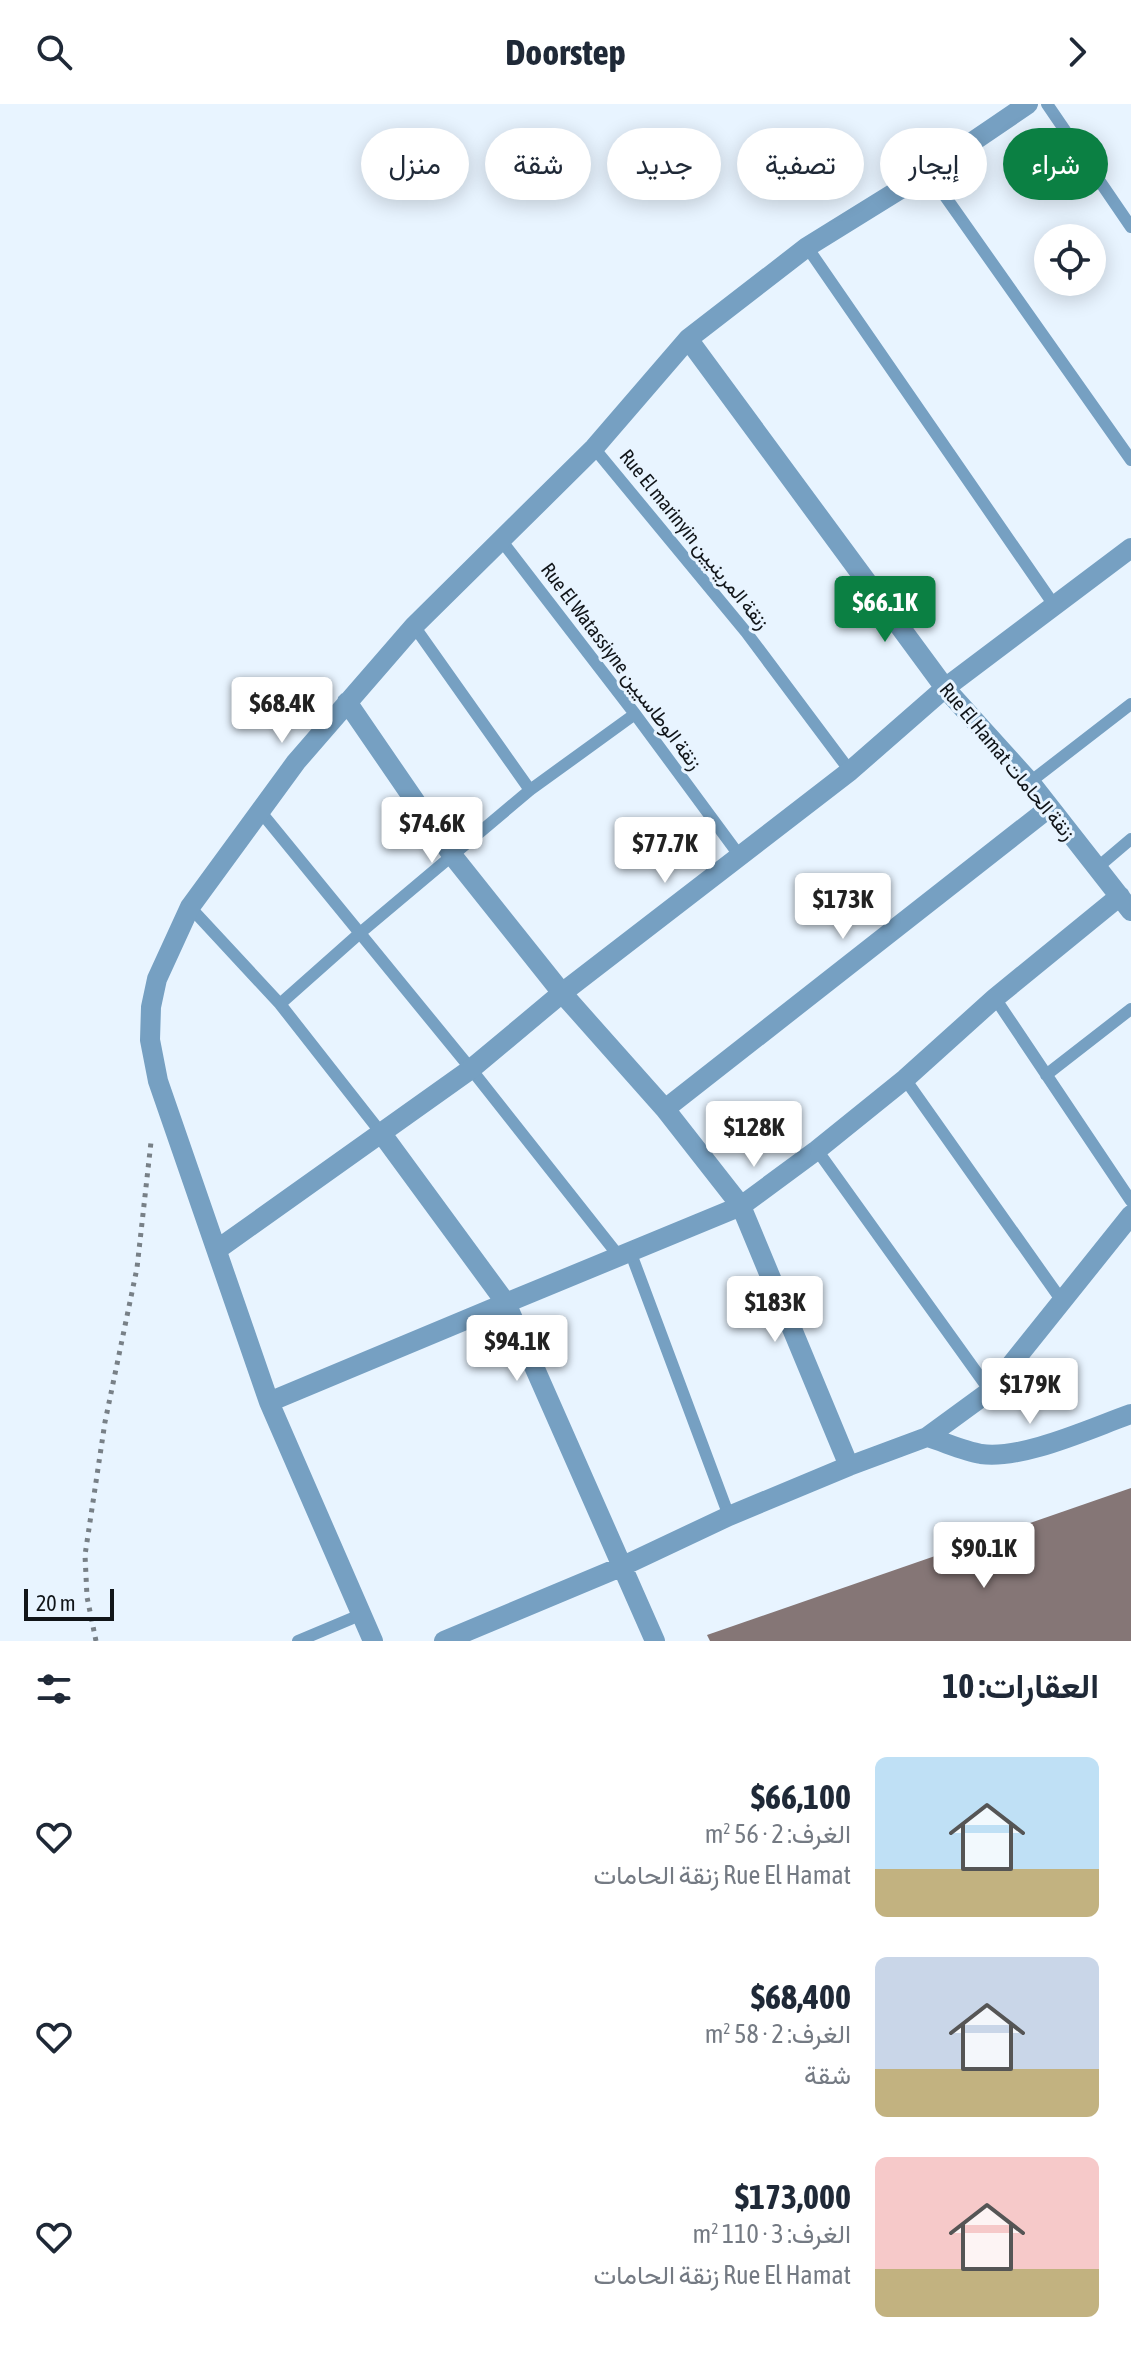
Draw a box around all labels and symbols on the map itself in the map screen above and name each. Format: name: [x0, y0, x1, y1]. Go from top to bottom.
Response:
street label: Rue El marinyin زنقة المرينيين: [614, 445, 775, 635]
street label: Rue El Watassiyne زنقة الوطاسيين: [535, 558, 707, 775]
pin: $66.1K: [820, 576, 950, 644]
pin: $68.4K: [217, 677, 347, 745]
street label: Rue El Hamat زنقة الحامات: [934, 678, 1080, 846]
pin: $74.6K: [367, 797, 497, 865]
pin: $77.7K: [600, 817, 730, 885]
pin: $173K: [787, 873, 899, 941]
pin: $128K: [698, 1101, 810, 1169]
pin: $183K: [719, 1276, 831, 1344]
pin: $94.1K: [452, 1315, 582, 1383]
pin: $179K: [974, 1358, 1086, 1426]
pin: $90.1K: [919, 1522, 1049, 1590]
scale bar: [24, 1585, 114, 1621]

